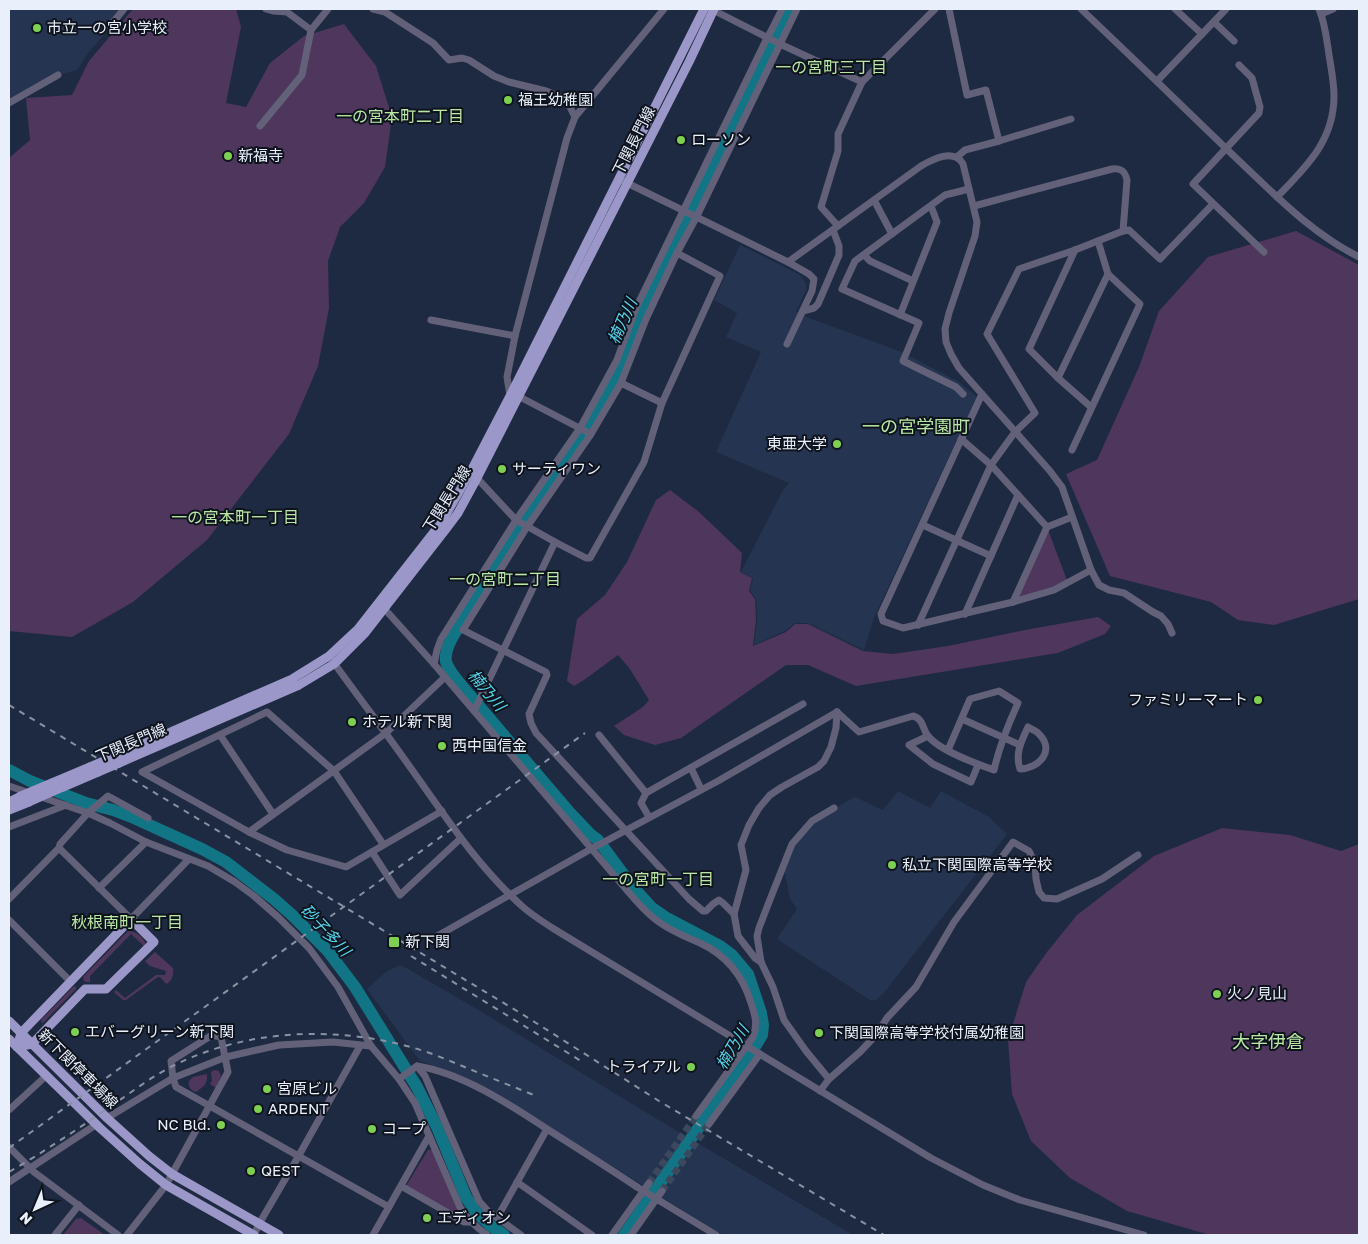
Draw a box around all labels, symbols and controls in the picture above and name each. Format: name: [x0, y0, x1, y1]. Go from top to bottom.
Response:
place label: 市立一の宮小学校: [47, 18, 167, 36]
marker: 市立一の宮小学校: [31, 22, 43, 34]
district label: 一の宮町三丁目: [775, 57, 887, 77]
place label: 福王幼稚園: [518, 90, 593, 108]
marker: 福王幼稚園: [502, 94, 514, 106]
street label: 下関長門線: [608, 103, 658, 178]
district label: 一の宮本町二丁目: [336, 106, 464, 126]
place label: ローソン: [691, 130, 751, 148]
marker: ローソン: [675, 134, 687, 146]
place label: 新福寺: [238, 146, 283, 164]
marker: 新福寺: [222, 150, 234, 162]
water label: 楠乃川: [603, 293, 642, 347]
district label: 一の宮学園町: [862, 415, 970, 437]
place label: 東亜大学: [767, 434, 827, 452]
marker: 東亜大学: [831, 438, 843, 450]
place label: サーティワン: [512, 459, 601, 477]
street label: 下関長門線: [419, 462, 474, 535]
marker: サーティワン: [496, 463, 508, 475]
district label: 一の宮本町一丁目: [171, 507, 299, 527]
district label: 一の宮町二丁目: [449, 569, 561, 589]
water label: 楠乃川: [464, 665, 511, 716]
place label: ファミリーマート: [1128, 690, 1248, 708]
marker: ファミリーマート: [1252, 694, 1264, 706]
place label: ホテル新下関: [362, 712, 452, 730]
marker: ホテル新下関: [346, 716, 358, 728]
street label: 下関長門線: [93, 719, 169, 765]
place label: 西中国信金: [452, 736, 527, 754]
marker: 西中国信金: [436, 740, 448, 752]
place label: 私立下関国際高等学校: [902, 855, 1052, 873]
marker: 私立下関国際高等学校: [886, 859, 898, 871]
district label: 一の宮町一丁目: [602, 869, 714, 889]
water label: 砂子多川: [297, 900, 356, 962]
district label: 秋根南町一丁目: [71, 912, 183, 932]
place label: 新下関: [405, 932, 450, 950]
marker: 新下関: [387, 935, 401, 949]
place label: 火ノ見山: [1227, 984, 1287, 1002]
marker: 火ノ見山: [1211, 988, 1223, 1000]
water label: 楠乃川: [711, 1020, 754, 1073]
place label: エバーグリーン新下関: [85, 1022, 234, 1040]
place label: 下関国際高等学校付属幼稚園: [829, 1023, 1024, 1041]
street label: 新下関停車場線: [35, 1025, 122, 1112]
marker: エバーグリーン新下関: [69, 1026, 81, 1038]
marker: 下関国際高等学校付属幼稚園: [813, 1027, 825, 1039]
district label: 大字伊倉: [1232, 1030, 1304, 1052]
place label: トライアル: [606, 1057, 681, 1075]
marker: トライアル: [685, 1061, 697, 1073]
place label: 宮原ビル: [277, 1079, 337, 1097]
marker: 宮原ビル: [261, 1083, 273, 1095]
place label: ARDENT: [268, 1099, 329, 1117]
marker: ARDENT: [252, 1103, 264, 1115]
place label: NC Bld.: [157, 1115, 211, 1133]
marker: NC Bld.: [215, 1119, 227, 1131]
place label: コープ: [382, 1119, 426, 1137]
marker: コープ: [366, 1123, 378, 1135]
place label: QEST: [261, 1161, 300, 1179]
marker: QEST: [245, 1165, 257, 1177]
north arrow: [10, 1184, 60, 1234]
place label: エディオン: [437, 1208, 511, 1226]
text: N: [16, 1209, 35, 1229]
marker: エディオン: [421, 1212, 433, 1224]

